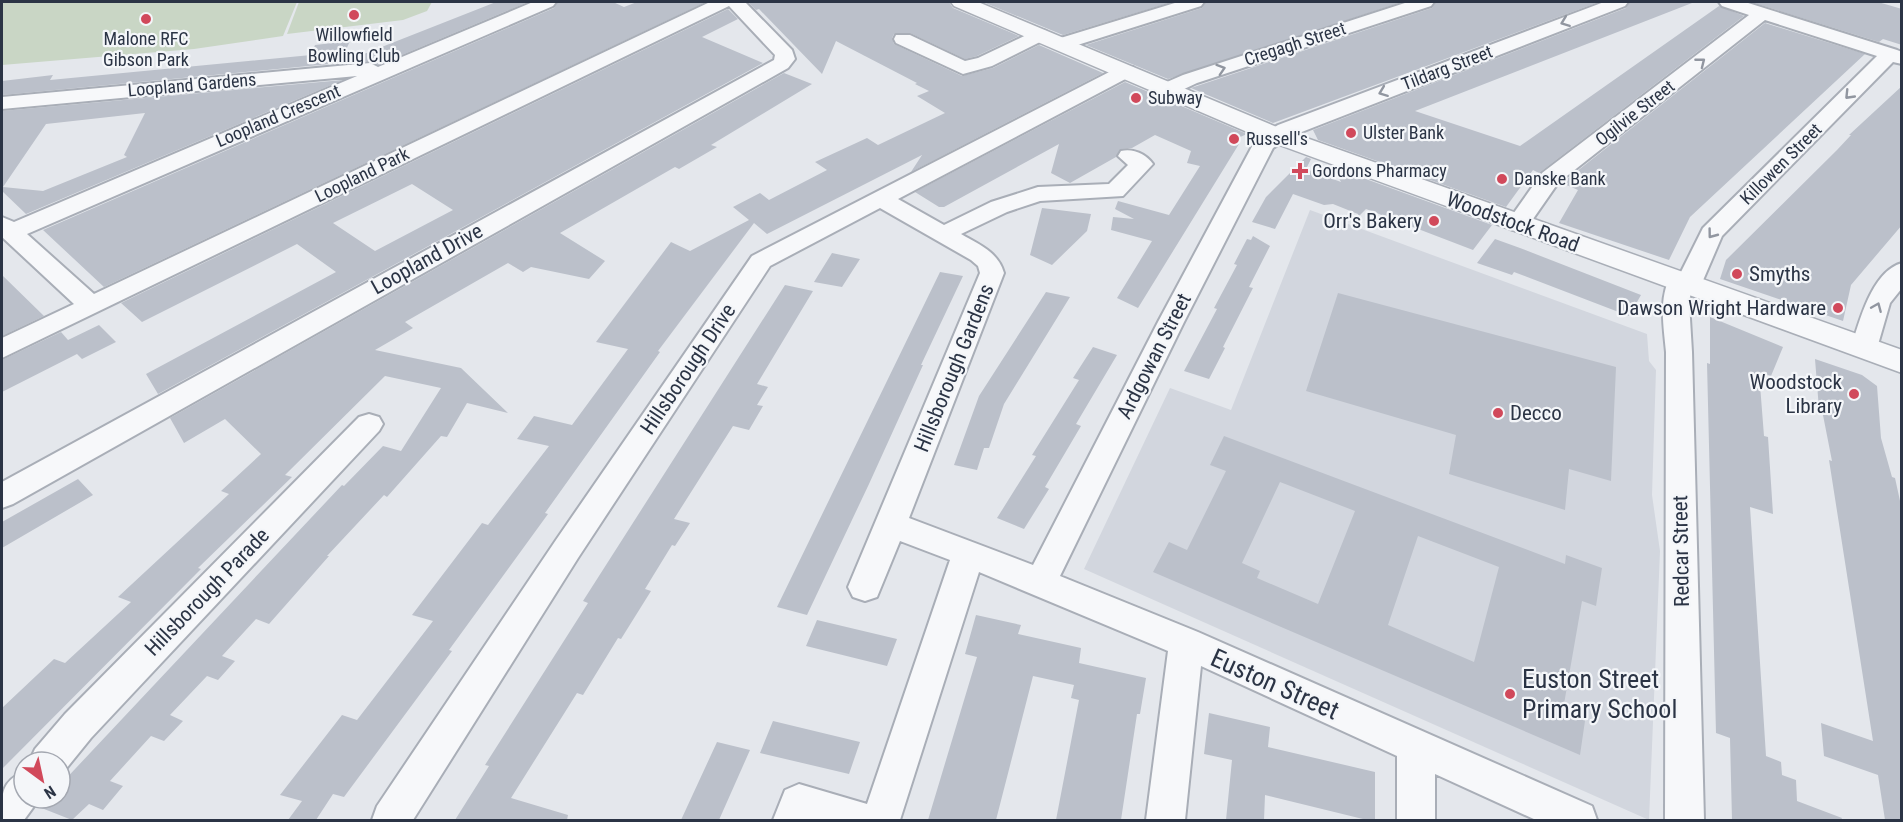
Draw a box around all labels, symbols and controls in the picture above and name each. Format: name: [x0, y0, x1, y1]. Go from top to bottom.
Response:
marker: Willowfield Bowling Club: [347, 8, 361, 22]
marker: Malone RFC Gibson Park: [139, 12, 153, 26]
one-way arrow: [1560, 15, 1571, 28]
street label: Cregagh Street: [1242, 17, 1348, 70]
place label: Willowfield Bowling Club: [308, 24, 400, 66]
place label: Malone RFC Gibson Park: [103, 28, 189, 70]
street label: Tildarg Street: [1398, 41, 1495, 94]
one-way arrow: [1695, 58, 1706, 69]
one-way arrow: [1216, 63, 1226, 76]
street label: Loopland Gardens: [127, 68, 257, 101]
street label: Ogilvie Street: [1591, 75, 1678, 150]
street label: Loopland Crescent: [212, 80, 343, 151]
one-way arrow: [1378, 85, 1389, 97]
place label: Subway: [1148, 87, 1203, 108]
one-way arrow: [1845, 88, 1856, 99]
marker: Subway: [1129, 91, 1143, 105]
street label: Killowen Street: [1736, 119, 1826, 209]
place label: Ulster Bank: [1363, 122, 1444, 143]
marker: Ulster Bank: [1344, 126, 1358, 140]
place label: Russell's: [1246, 128, 1308, 149]
marker: Russell's: [1227, 132, 1241, 146]
street label: Loopland Park: [311, 143, 412, 206]
place label: Gordons Pharmacy: [1312, 160, 1447, 181]
marker: Gordons Pharmacy: [1293, 164, 1307, 178]
place label: Danske Bank: [1514, 168, 1606, 189]
marker: Danske Bank: [1495, 172, 1509, 186]
street label: Woodstock Road: [1443, 187, 1583, 257]
place label: Orr's Bakery: [1323, 209, 1422, 233]
marker: Orr's Bakery: [1427, 214, 1441, 228]
street label: Loopland Drive: [367, 218, 487, 299]
one-way arrow: [1708, 228, 1719, 239]
place label: Smyths: [1749, 262, 1810, 286]
marker: Smyths: [1730, 267, 1744, 281]
street label: Hillsborough Gardens: [909, 281, 999, 455]
street label: Ardgowan Street: [1112, 289, 1196, 423]
place label: Dawson Wright Hardware: [1617, 296, 1826, 320]
street label: Hillsborough Drive: [636, 299, 741, 439]
marker: Dawson Wright Hardware: [1831, 301, 1845, 315]
one-way arrow: [1870, 302, 1882, 313]
place label: Woodstock Library: [1750, 370, 1843, 418]
marker: Woodstock Library: [1847, 387, 1861, 401]
place label: Decco: [1510, 401, 1562, 425]
marker: Decco: [1491, 406, 1505, 420]
street label: Redcar Street: [1668, 495, 1694, 607]
street label: Hillsborough Parade: [140, 523, 274, 661]
street label: Euston Street: [1206, 642, 1344, 726]
place label: Euston Street Primary School: [1522, 664, 1677, 724]
marker: Euston Street Primary School: [1503, 687, 1517, 701]
north arrow: [12, 750, 72, 810]
text: N: [41, 782, 59, 803]

